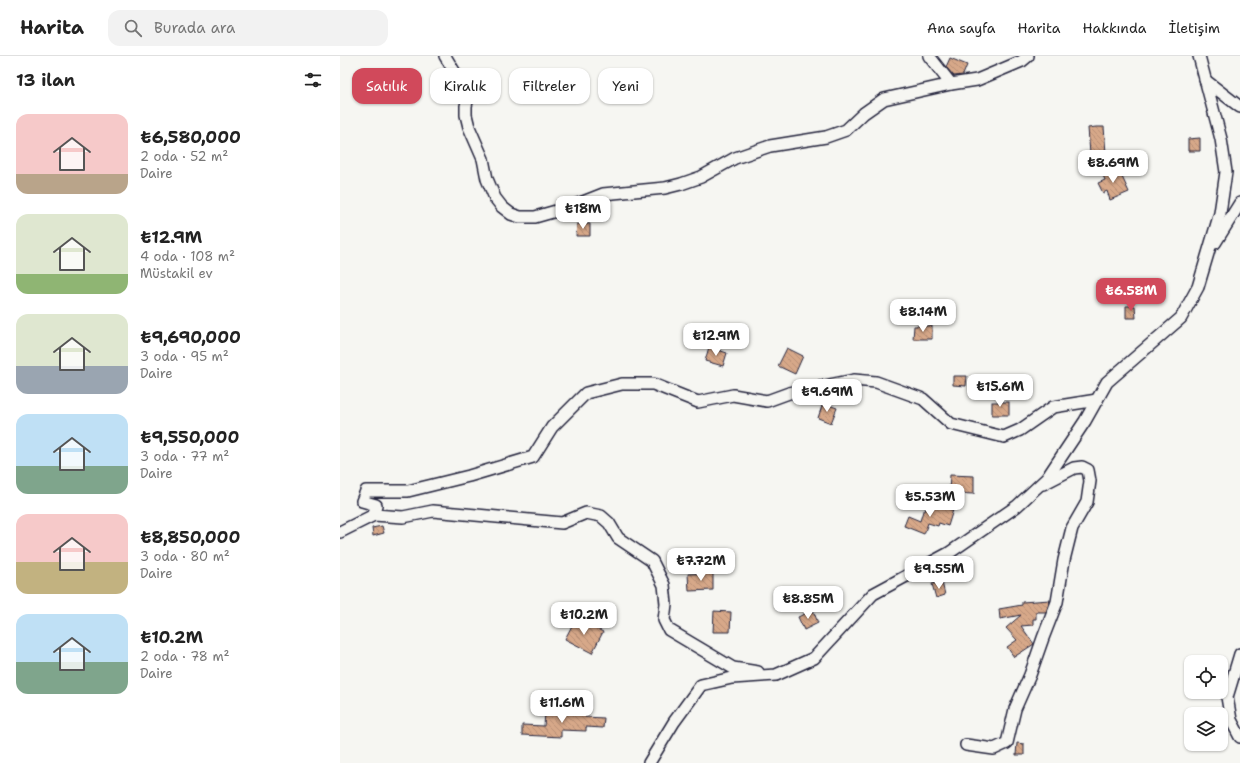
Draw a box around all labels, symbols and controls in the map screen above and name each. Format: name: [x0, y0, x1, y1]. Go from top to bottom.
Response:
search box: [108, 10, 388, 46]
text: Harita: [20, 15, 84, 40]
icon: search: [122, 17, 144, 39]
text: Burada ara: [154, 18, 235, 38]
text: Ana sayfa: [927, 19, 995, 37]
text: Harita: [1017, 19, 1060, 37]
text: Hakkında: [1082, 19, 1146, 37]
text: İletişim: [1168, 19, 1220, 37]
chip: Satılık: [352, 68, 422, 104]
chip: Kiralık: [430, 68, 501, 104]
chip: Filtreler: [509, 68, 590, 104]
chip: Yeni: [598, 68, 653, 104]
text: 13 ilan: [16, 69, 75, 91]
icon: filters: [302, 69, 324, 91]
text: ₺6,580,000: [140, 126, 241, 148]
icon: home: [48, 130, 96, 178]
text: 2 oda · 52 m²: [140, 148, 228, 165]
pin: ₺8.69M: [1080, 150, 1146, 184]
text: ₺8.69M: [1087, 154, 1139, 171]
text: Daire: [140, 165, 173, 182]
pin: ₺18M: [559, 196, 607, 230]
text: ₺18M: [565, 200, 601, 217]
text: ₺12.9M: [140, 226, 202, 248]
icon: home: [48, 230, 96, 278]
text: 4 oda · 108 m²: [140, 248, 235, 265]
text: Müstakil ev: [140, 265, 213, 282]
pin: ₺6.58M: [1098, 278, 1164, 312]
text: ₺6.58M: [1105, 282, 1157, 299]
pin: ₺8.14M: [890, 299, 956, 333]
text: ₺8.14M: [899, 303, 947, 320]
pin: ₺12.9M: [683, 323, 749, 357]
text: ₺9,690,000: [140, 326, 241, 348]
text: ₺12.9M: [692, 327, 740, 344]
icon: home: [48, 330, 96, 378]
text: 3 oda · 95 m²: [140, 348, 229, 365]
text: Daire: [140, 365, 173, 382]
pin: ₺15.6M: [967, 374, 1033, 408]
text: ₺15.6M: [976, 378, 1024, 395]
pin: ₺9.69M: [794, 379, 860, 413]
text: ₺9.69M: [801, 383, 853, 400]
text: ₺9,550,000: [140, 426, 239, 448]
icon: home: [48, 430, 96, 478]
text: 3 oda · 77 m²: [140, 448, 229, 465]
text: Daire: [140, 465, 173, 482]
pin: ₺5.53M: [897, 484, 963, 518]
text: ₺5.53M: [905, 488, 955, 505]
text: ₺8,850,000: [140, 526, 240, 548]
icon: home: [48, 530, 96, 578]
text: 3 oda · 80 m²: [140, 548, 230, 565]
pin: ₺7.72M: [668, 548, 734, 582]
text: ₺7.72M: [676, 552, 726, 569]
pin: ₺9.55M: [906, 556, 972, 590]
text: ₺9.55M: [914, 560, 964, 577]
text: Daire: [140, 565, 173, 582]
pin: ₺8.85M: [775, 586, 841, 620]
text: ₺8.85M: [782, 590, 834, 607]
pin: ₺10.2M: [551, 602, 617, 636]
text: ₺10.2M: [560, 606, 608, 623]
text: ₺10.2M: [140, 626, 203, 648]
icon: home: [48, 630, 96, 678]
text: 2 oda · 78 m²: [140, 648, 230, 665]
map controls: [1184, 655, 1228, 751]
button: locate: [1184, 655, 1228, 699]
text: Daire: [140, 665, 173, 682]
pin: ₺11.6M: [529, 690, 595, 724]
text: ₺11.6M: [539, 694, 585, 711]
button: layers: [1184, 707, 1228, 751]

